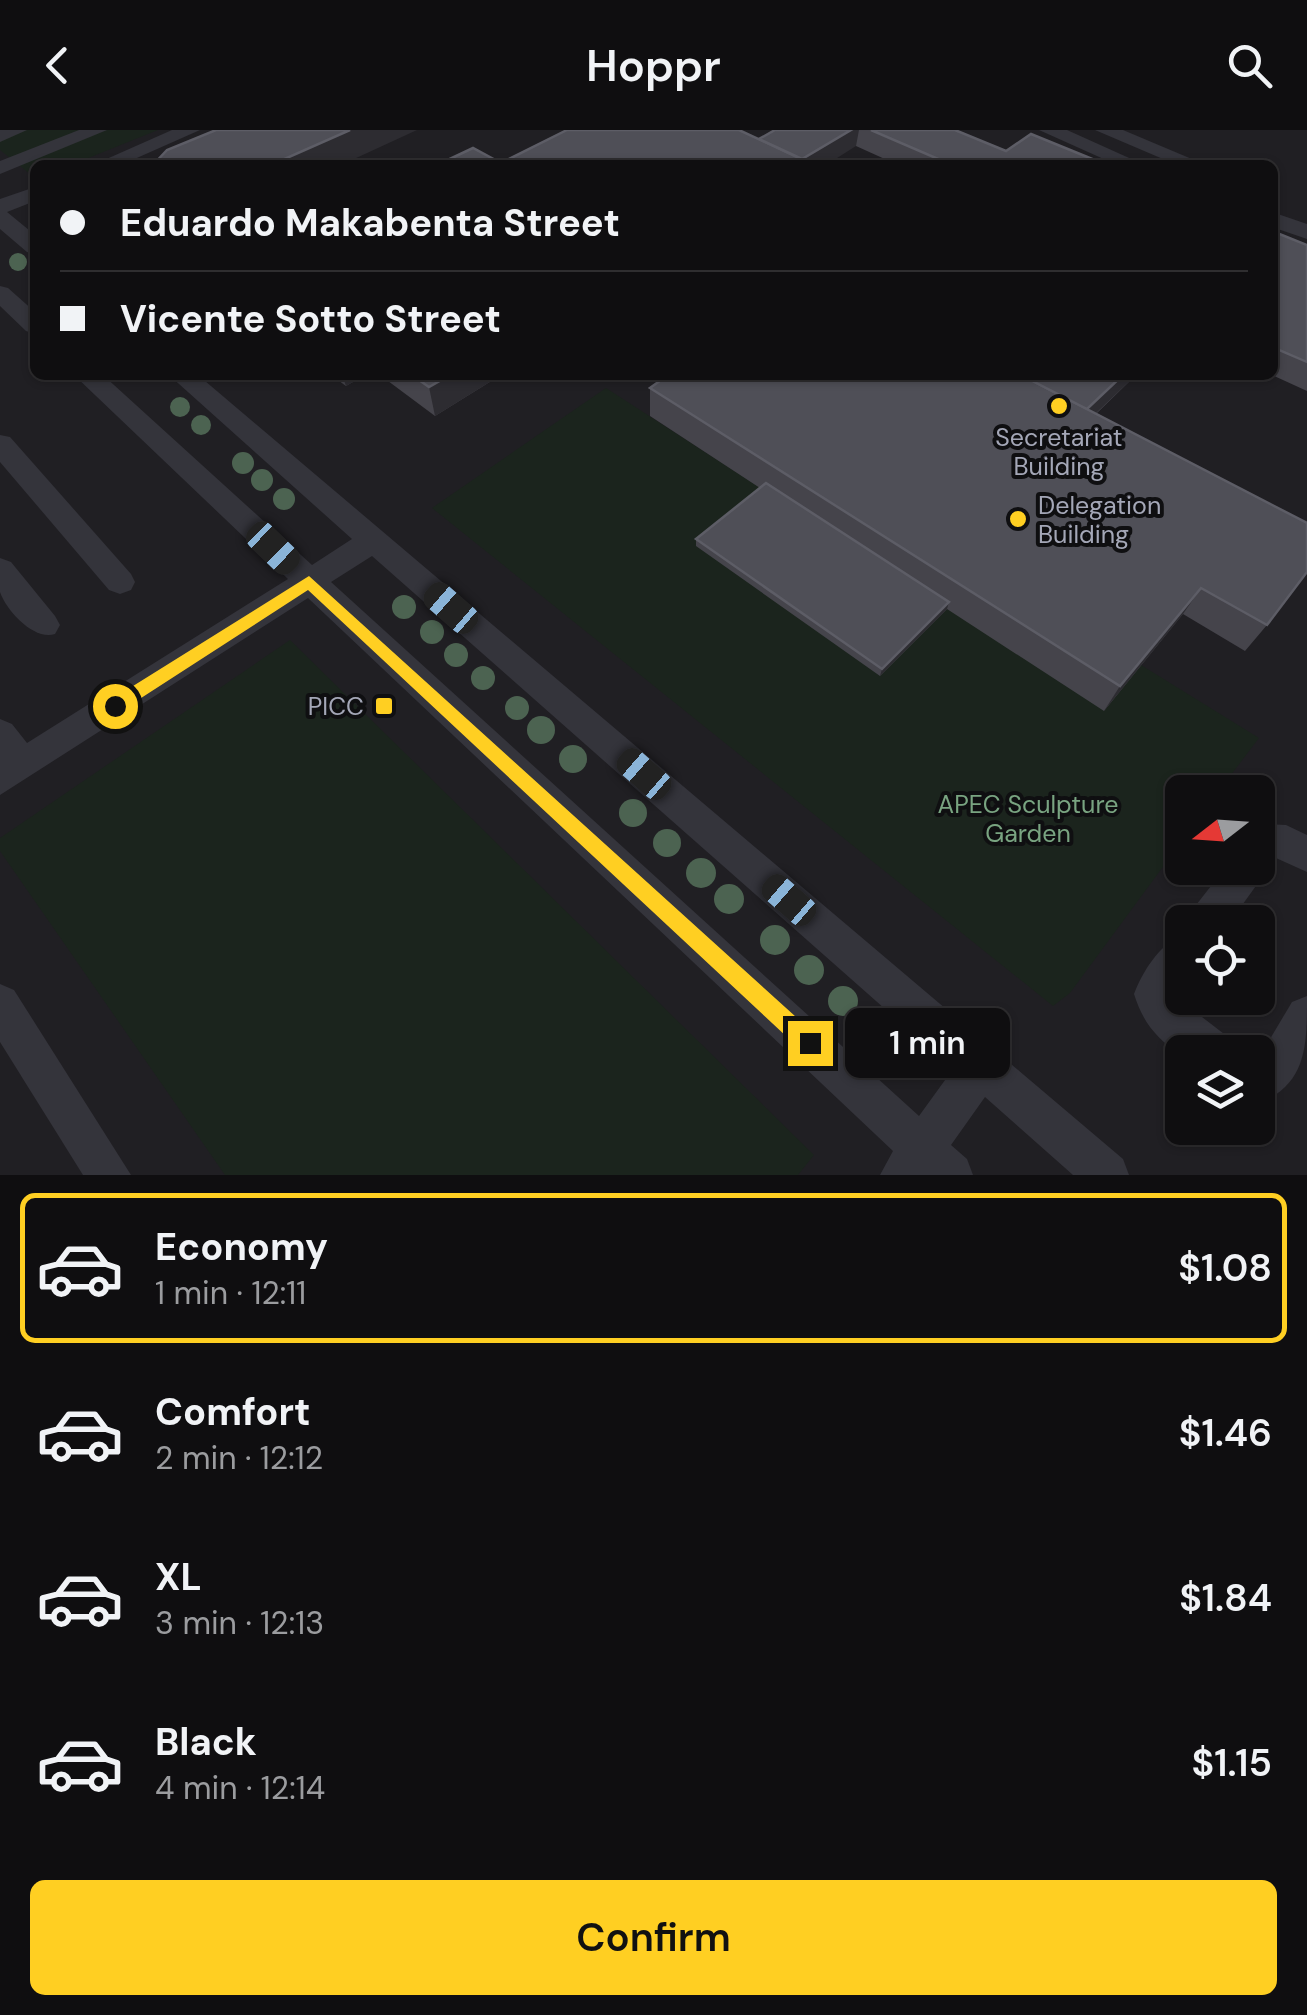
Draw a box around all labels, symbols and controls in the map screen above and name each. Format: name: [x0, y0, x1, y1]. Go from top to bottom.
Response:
text: Hoppr: [586, 36, 721, 95]
icon: back: [30, 38, 85, 93]
icon: search: [1222, 38, 1277, 93]
text: Eduardo Makabenta Street: [120, 198, 620, 248]
text: Vicente Sotto Street: [120, 294, 501, 344]
marker: Secretariat Building: [1048, 395, 1070, 417]
place label: Secretariat Building: [995, 421, 1123, 483]
place label: Delegation Building: [1038, 489, 1161, 551]
marker: Delegation Building: [1007, 508, 1029, 530]
car: [241, 516, 305, 580]
car: [419, 577, 483, 639]
route start: [93, 684, 138, 729]
place label: PICC: [308, 690, 364, 723]
marker: PICC: [373, 695, 395, 717]
car: [612, 743, 676, 805]
north arrow: [1165, 775, 1275, 885]
map controls: [1165, 775, 1275, 1145]
park label: APEC Sculpture Garden: [938, 788, 1118, 850]
car: [757, 869, 821, 931]
button: locate: [1165, 905, 1275, 1015]
callout: 1 min: [845, 1008, 1010, 1078]
route end: [788, 1021, 833, 1066]
text: 1 min: [889, 1022, 966, 1064]
button: layers: [1165, 1035, 1275, 1145]
text: Economy: [155, 1222, 328, 1272]
icon: car: [35, 1223, 125, 1313]
text: $1.08: [1178, 1243, 1272, 1293]
text: 1 min · 12:11: [155, 1272, 306, 1314]
text: Comfort: [155, 1387, 311, 1437]
icon: car: [35, 1388, 125, 1478]
text: $1.46: [1179, 1408, 1272, 1458]
text: 2 min · 12:12: [155, 1437, 323, 1479]
text: XL: [155, 1552, 202, 1602]
icon: car: [35, 1553, 125, 1643]
text: $1.84: [1179, 1573, 1272, 1623]
text: 3 min · 12:13: [155, 1602, 324, 1644]
text: Black: [155, 1717, 257, 1767]
icon: car: [35, 1718, 125, 1808]
text: $1.15: [1192, 1738, 1272, 1788]
text: 4 min · 12:14: [155, 1767, 325, 1809]
button: Confirm: [30, 1880, 1277, 1995]

